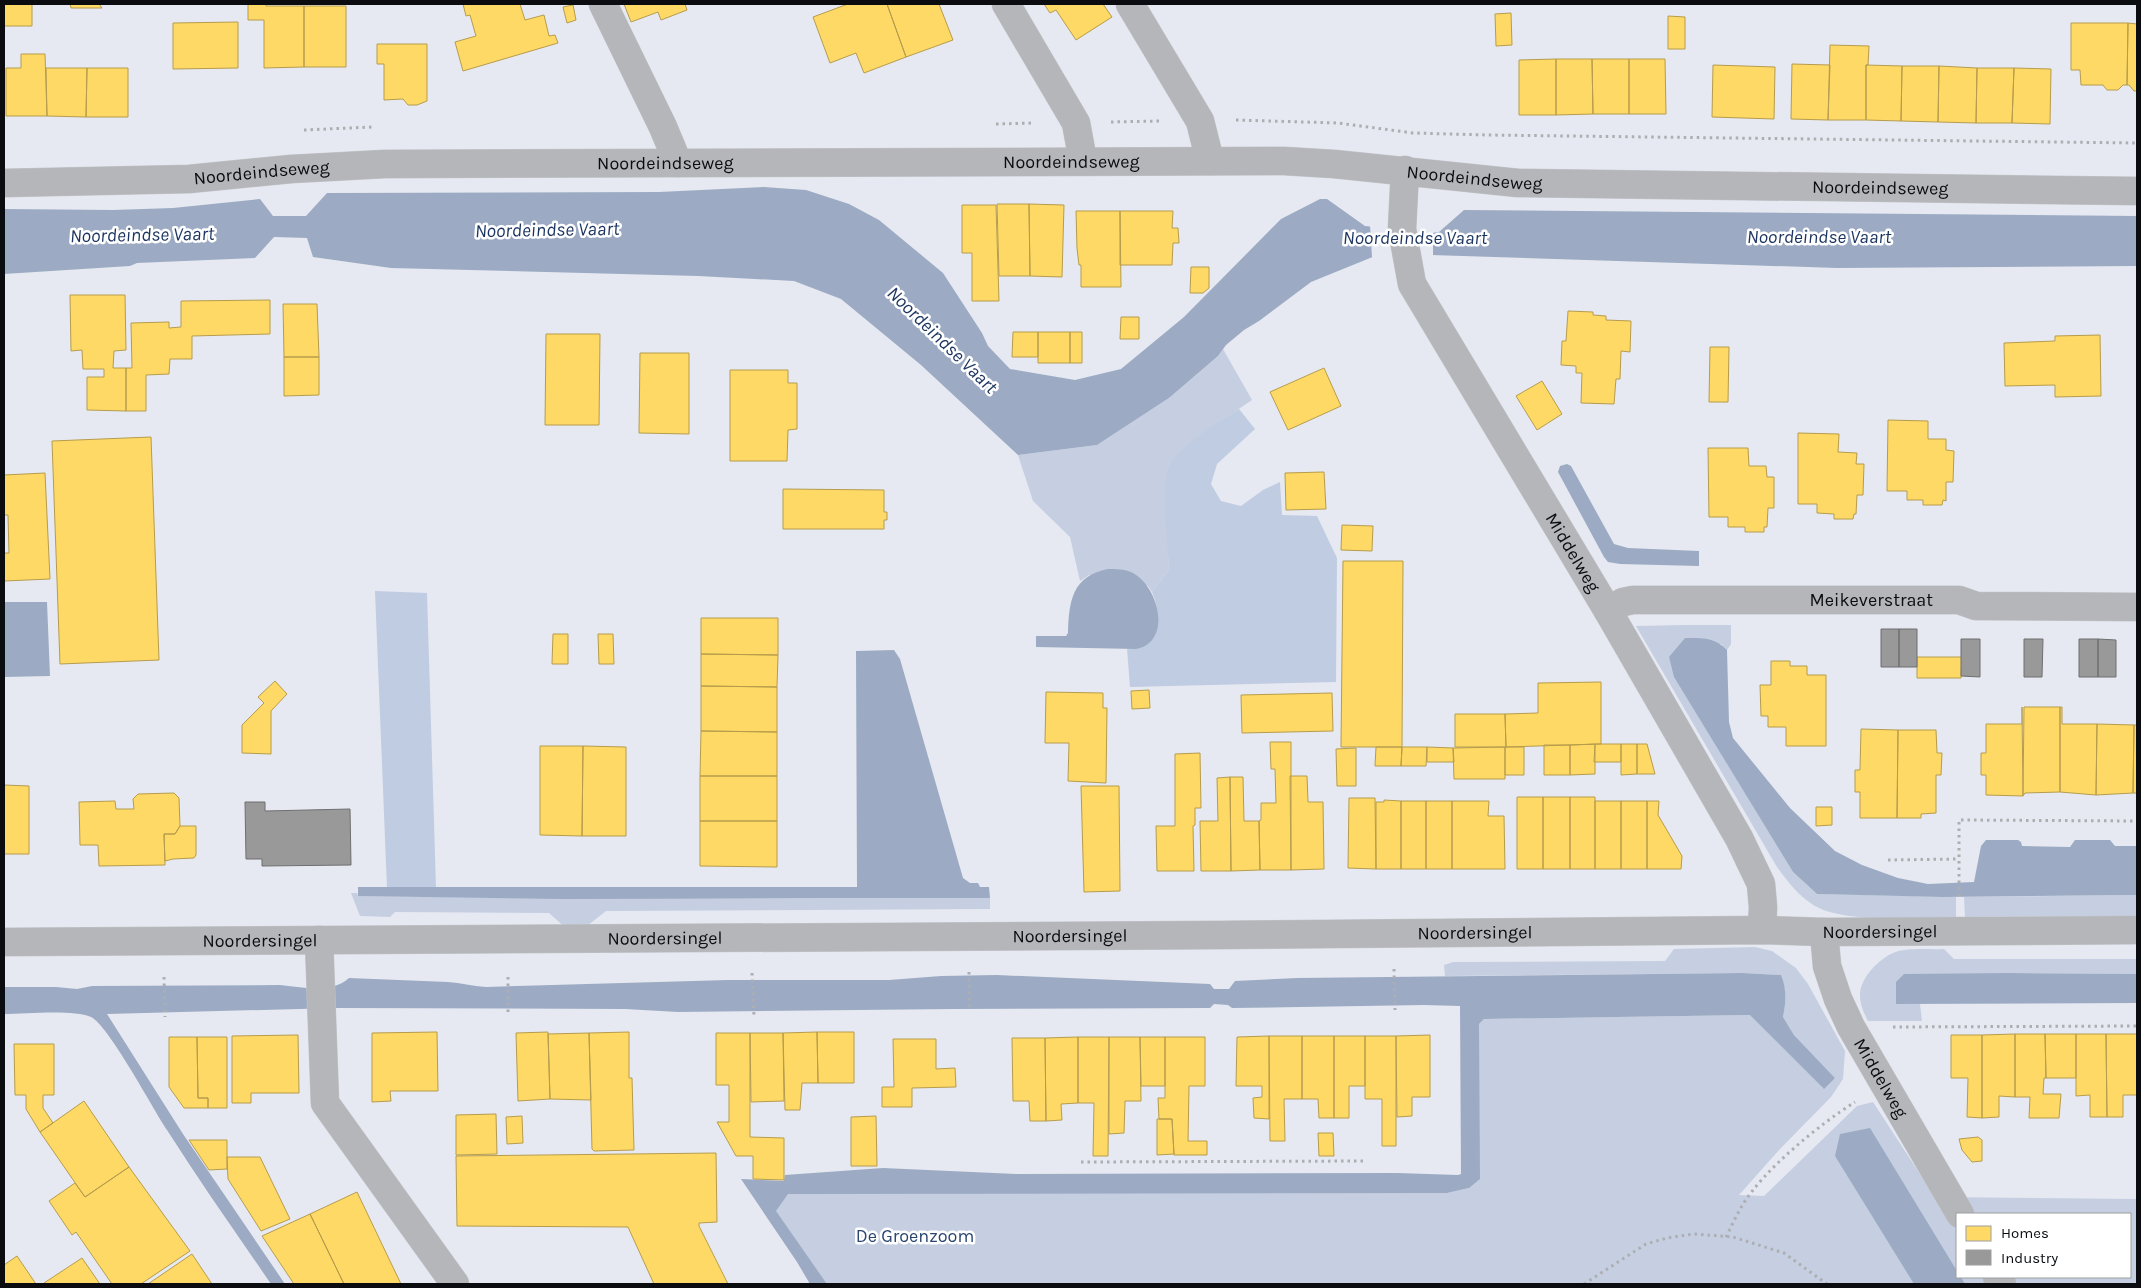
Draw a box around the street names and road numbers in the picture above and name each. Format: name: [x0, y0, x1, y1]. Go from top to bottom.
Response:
street label: Noordeindseweg: [1003, 150, 1140, 173]
street label: Noordeindseweg: [597, 152, 734, 174]
street label: Noordeindseweg: [193, 156, 330, 189]
street label: Noordeindseweg: [1405, 161, 1543, 194]
street label: Noordeindseweg: [1812, 176, 1949, 200]
street label: Middelweg: [1541, 509, 1605, 596]
street label: Meikeverstraat: [1810, 589, 1933, 611]
street label: Noordersingel: [1822, 920, 1938, 943]
street label: Noordersingel: [1417, 921, 1533, 944]
street label: Noordersingel: [1012, 925, 1128, 947]
street label: Noordersingel: [607, 927, 723, 950]
street label: Noordersingel: [202, 929, 318, 952]
street label: Middelweg: [1849, 1034, 1913, 1122]

